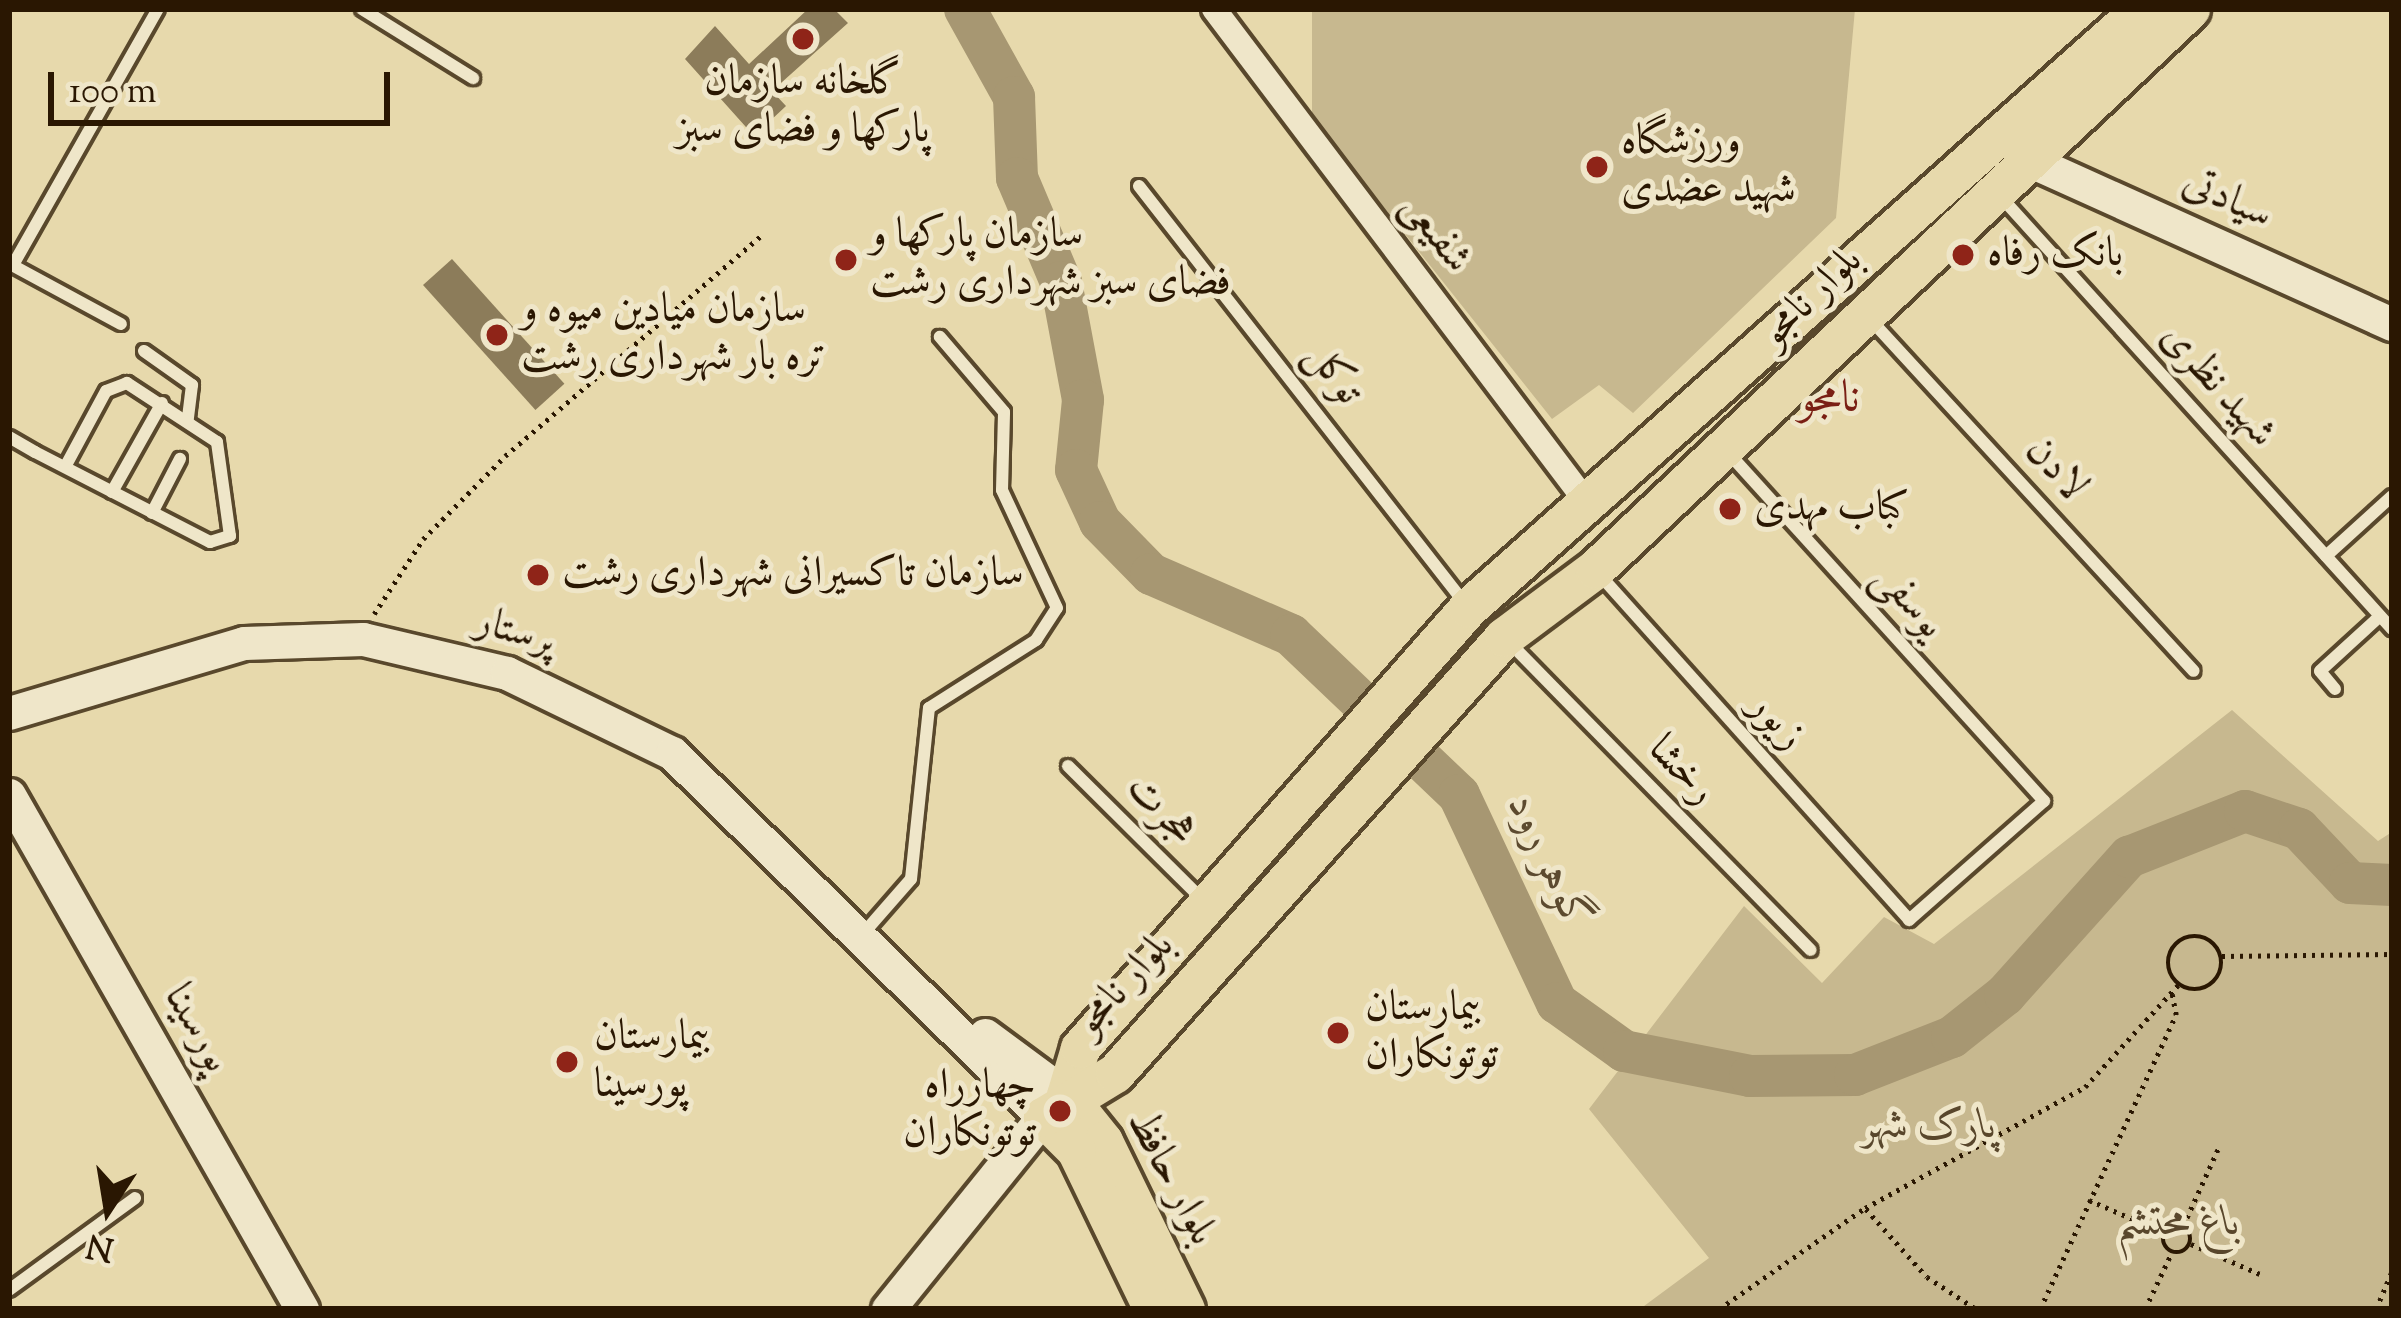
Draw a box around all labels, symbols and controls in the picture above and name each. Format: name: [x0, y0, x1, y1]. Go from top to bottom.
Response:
marker: گلخانه سازمان پارکها و فضای سبز: [790, 26, 816, 52]
scale bar: [54, 48, 396, 122]
place label: گلخانه سازمان پارکها و فضای سبز: [676, 58, 930, 156]
text: 100 m: [69, 67, 156, 119]
place label: ورزشگاه شهید عضدی: [1621, 118, 1796, 216]
marker: ورزشگاه شهید عضدی: [1584, 154, 1610, 180]
street label: سیادتی: [2174, 158, 2280, 242]
street label: شفیعی: [1389, 184, 1481, 284]
place label: سازمان پارکها و فضای سبز شهرداری رشت: [870, 211, 1231, 310]
place label: بانک رفاه: [1987, 230, 2123, 280]
street label: بلوار نامجو: [1750, 237, 1874, 359]
marker: بانک رفاه: [1950, 242, 1976, 268]
marker: سازمان پارکها و فضای سبز شهرداری رشت: [833, 247, 859, 273]
place label: سازمان میادین میوه و تره بار شهرداری رشت: [521, 286, 826, 385]
street label: شهید نظری: [2148, 313, 2286, 459]
marker: سازمان میادین میوه و تره بار شهرداری رشت: [484, 322, 510, 348]
street label: توکل: [1293, 332, 1373, 416]
district label: نامجو: [1798, 374, 1860, 428]
street label: لادن: [2013, 427, 2097, 513]
place label: کباب مهدی: [1754, 484, 1909, 534]
marker: کباب مهدی: [1717, 496, 1743, 522]
place label: سازمان تاکسیرانی شهرداری رشت: [562, 550, 1024, 600]
street label: یوسفی: [1861, 554, 1955, 650]
marker: سازمان تاکسیرانی شهرداری رشت: [525, 562, 551, 588]
street label: پرستار: [469, 597, 561, 669]
street label: زیور: [1737, 682, 1815, 762]
street label: رخشا: [1636, 726, 1726, 816]
street label: هجرت: [1114, 765, 1206, 857]
water label: گوهر رود: [1493, 786, 1603, 942]
street label: بلوار نامجو: [1064, 922, 1186, 1048]
street label: پورسینا: [151, 976, 241, 1082]
place label: بیمارستان توتونکاران: [1365, 984, 1498, 1082]
place label: بیمارستان پورسینا: [594, 1013, 710, 1112]
marker: بیمارستان توتونکاران: [1322, 1017, 1354, 1049]
marker: بیمارستان پورسینا: [551, 1046, 583, 1078]
place label: چهارراه توتونکاران: [903, 1062, 1036, 1160]
marker: چهارراه توتونکاران: [1047, 1098, 1073, 1124]
street label: بلوار حافظ: [1114, 1102, 1226, 1254]
park label: پارک شهر: [1861, 1102, 1997, 1152]
north arrow: [48, 1150, 168, 1270]
park label: باغ محتشم: [2116, 1199, 2240, 1249]
text: N: [83, 1219, 118, 1271]

